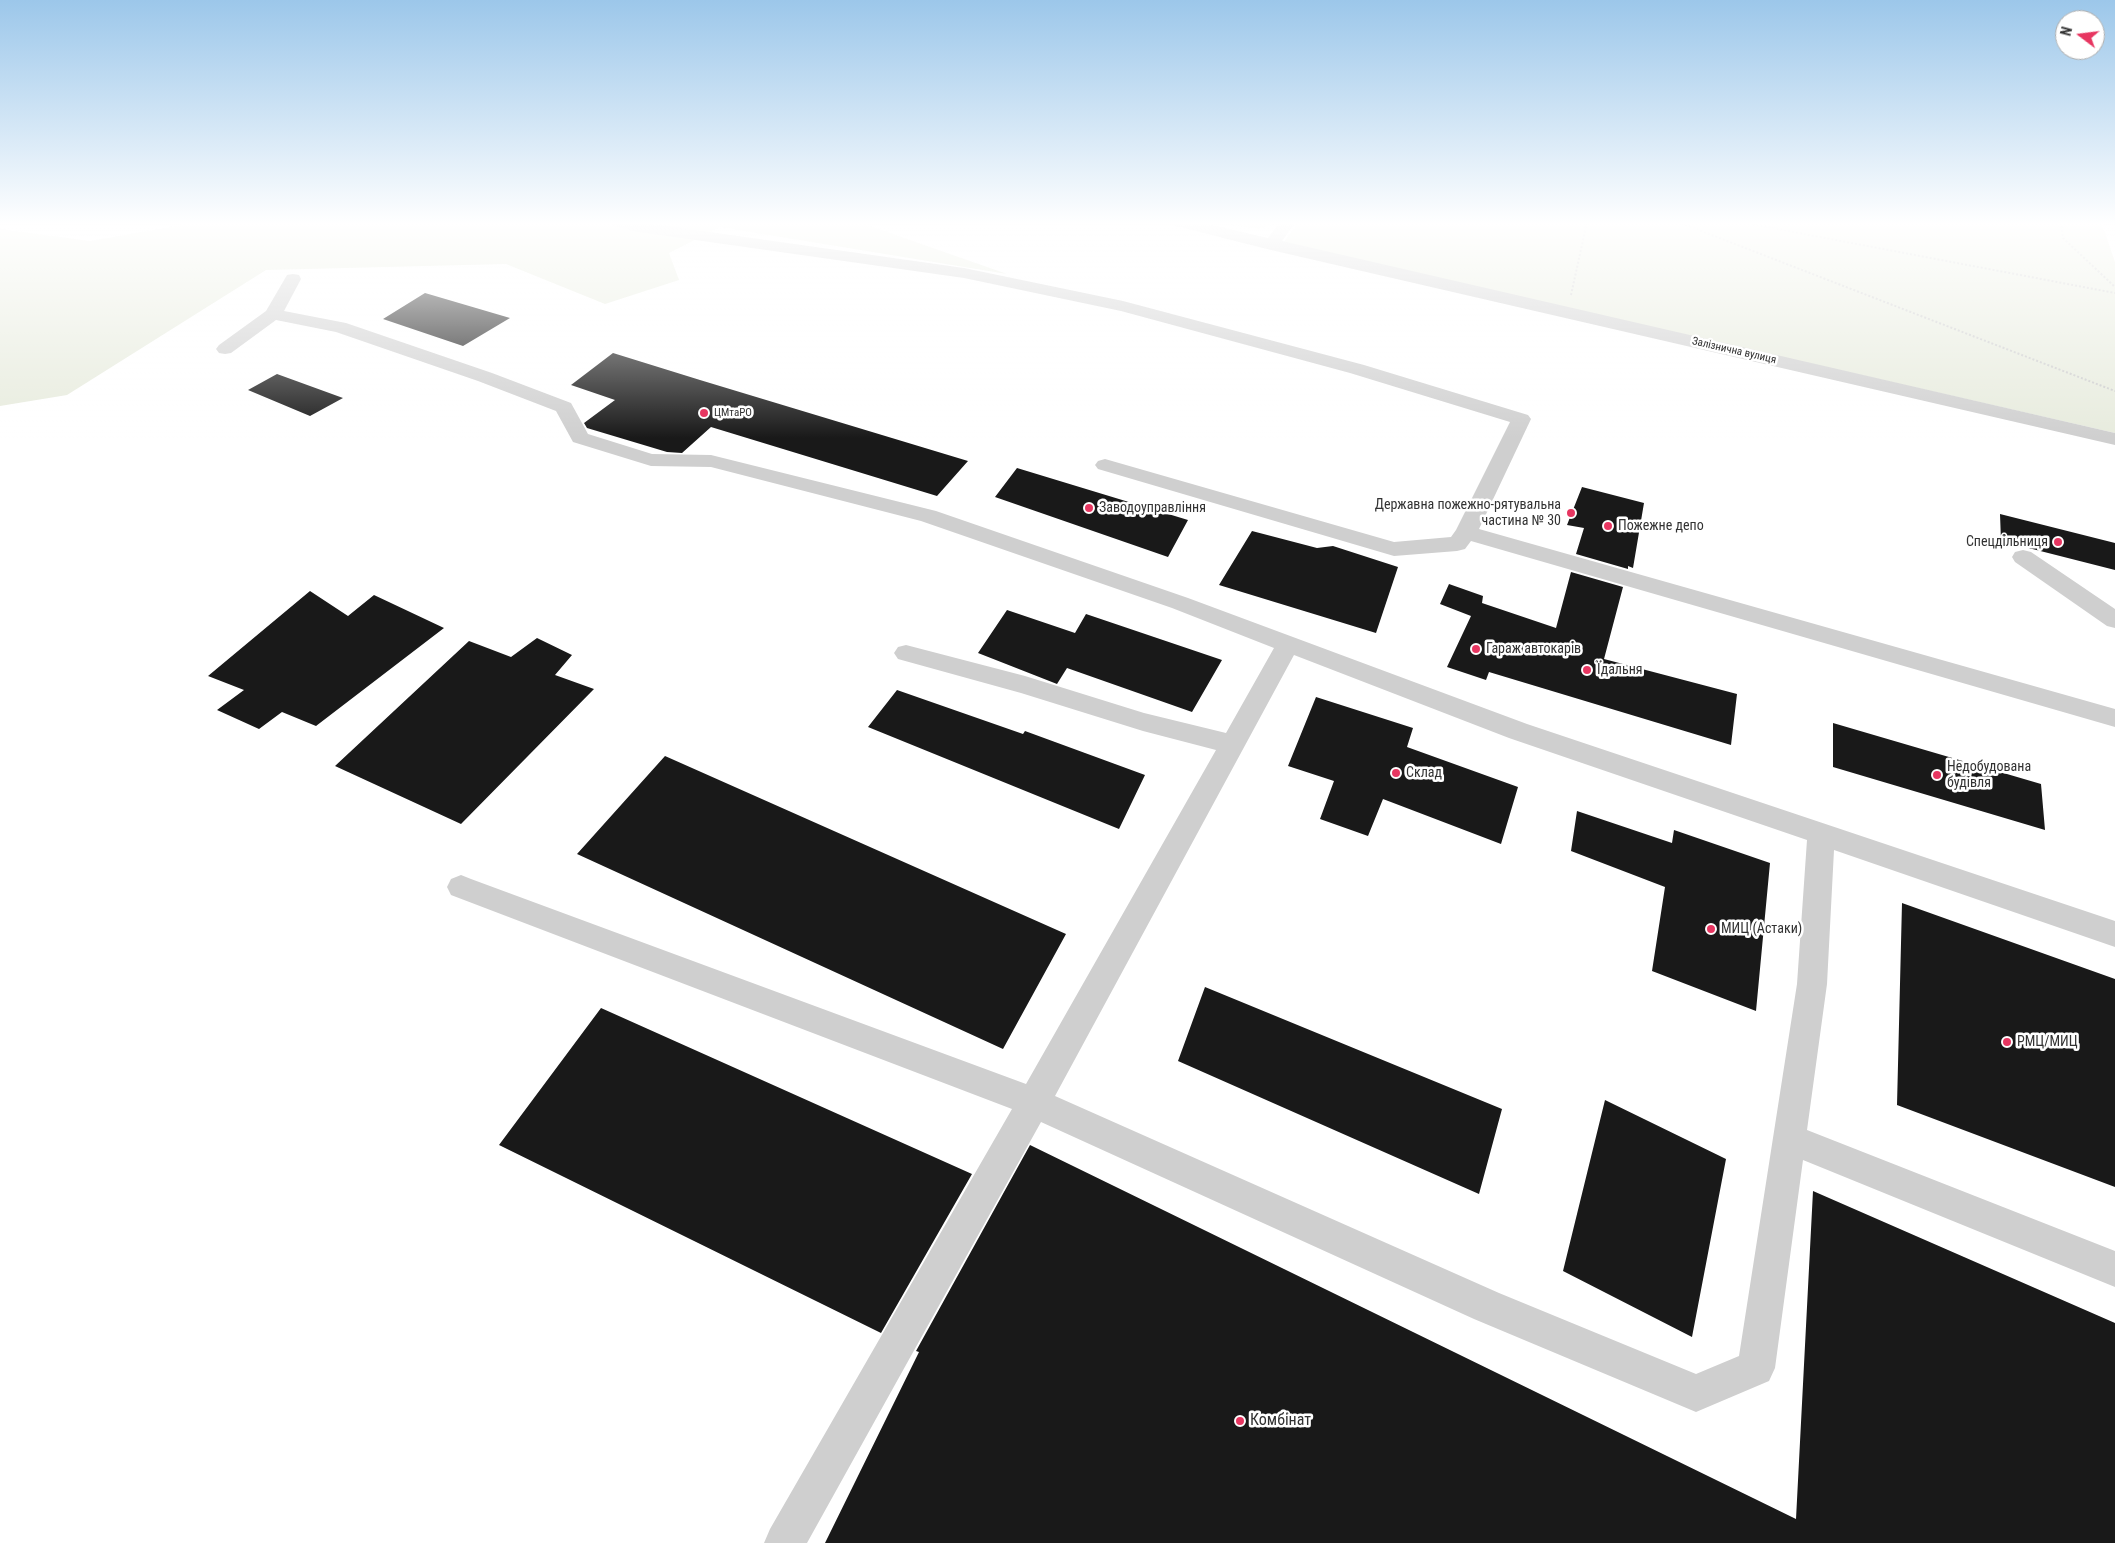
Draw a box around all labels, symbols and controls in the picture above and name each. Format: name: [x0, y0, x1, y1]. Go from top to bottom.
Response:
north arrow: [2055, 10, 2105, 60]
text: N: [2058, 25, 2075, 38]
street label: Залізнична вулиця: [1691, 335, 1777, 367]
place label: ЦМтаРО: [714, 406, 752, 420]
marker: ЦМтаРО: [698, 407, 710, 419]
place label: Державна пожежно-рятувальна частина № 30: [1375, 497, 1561, 530]
place label: Заводоуправління: [1099, 500, 1206, 516]
marker: Заводоуправління: [1083, 502, 1095, 514]
marker: Державна пожежно-рятувальна частина № 30: [1565, 507, 1577, 519]
place label: Пожежне депо: [1618, 518, 1704, 534]
marker: Пожежне депо: [1602, 520, 1614, 532]
place label: Спецдільниця: [1966, 534, 2048, 550]
marker: Спецдільниця: [2052, 536, 2064, 548]
place label: Гараж автокарів: [1486, 641, 1581, 657]
marker: Гараж автокарів: [1470, 643, 1482, 655]
place label: Їдальня: [1597, 662, 1643, 678]
marker: Їдальня: [1581, 664, 1593, 676]
place label: Недобудована будівля: [1947, 759, 2031, 792]
place label: Склад: [1406, 765, 1442, 781]
marker: Склад: [1390, 767, 1402, 779]
marker: Недобудована будівля: [1931, 769, 1943, 781]
place label: МИЦ (Астаки): [1721, 921, 1802, 937]
marker: МИЦ (Астаки): [1705, 923, 1717, 935]
place label: РМЦ/МИЦ: [2017, 1034, 2078, 1050]
marker: РМЦ/МИЦ: [2001, 1036, 2013, 1048]
place label: Комбінат: [1250, 1411, 1311, 1431]
marker: Комбінат: [1234, 1415, 1246, 1427]

